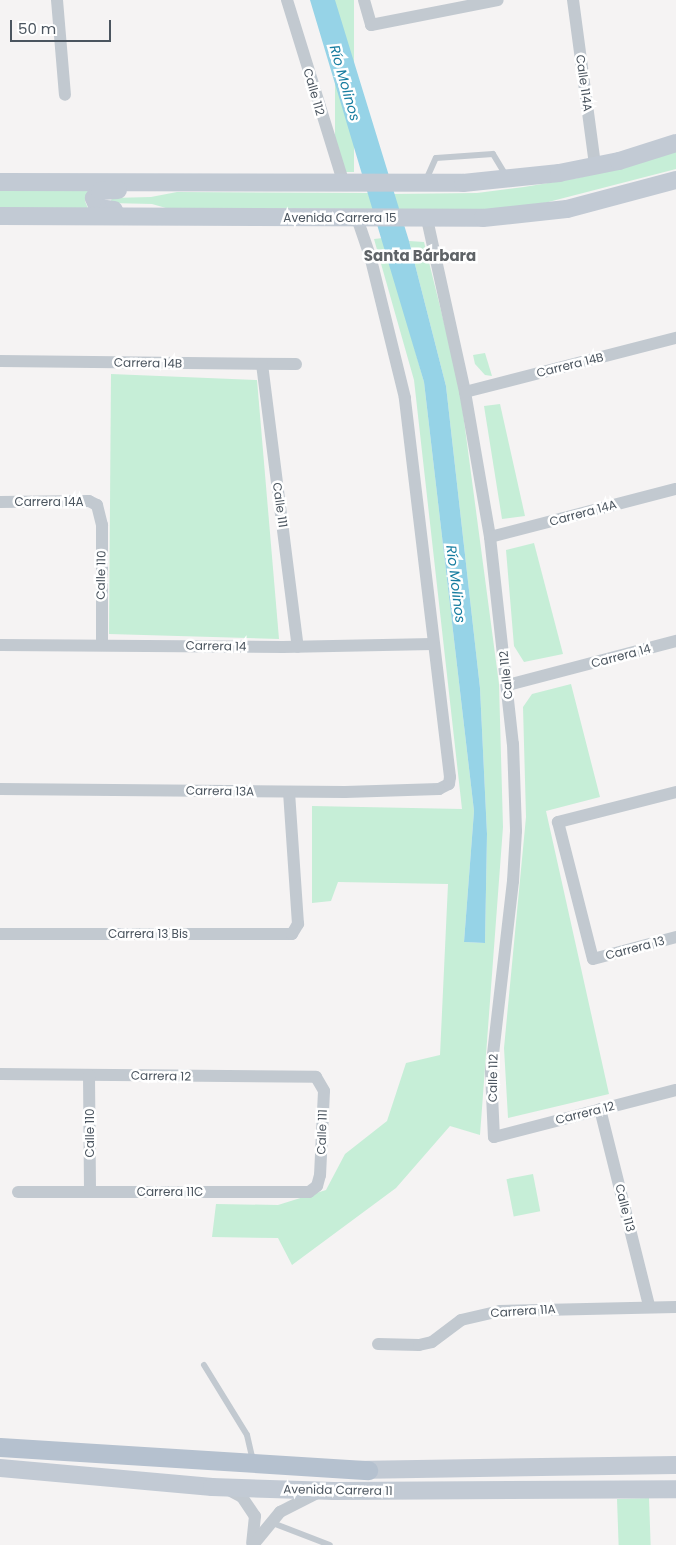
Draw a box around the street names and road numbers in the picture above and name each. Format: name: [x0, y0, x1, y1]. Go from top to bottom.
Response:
street label: Calle 114A: [573, 54, 595, 112]
street label: Calle 112: [300, 67, 328, 117]
street label: Avenida Carrera 15: [283, 211, 397, 225]
street label: Carrera 14B: [535, 350, 605, 380]
street label: Carrera 14B: [114, 355, 182, 371]
street label: Calle 111: [270, 481, 290, 529]
street label: Carrera 14A: [14, 495, 84, 509]
street label: Carrera 14A: [548, 497, 618, 529]
street label: Calle 110: [93, 550, 109, 600]
street label: Carrera 14: [185, 638, 247, 654]
street label: Carrera 14: [590, 641, 652, 671]
street label: Calle 112: [496, 650, 516, 700]
street label: Carrera 13A: [186, 783, 254, 799]
street label: Carrera 13 Bis: [108, 927, 188, 941]
street label: Carrera 13: [604, 933, 666, 963]
street label: Calle 112: [485, 1054, 501, 1102]
street label: Carrera 12: [131, 1068, 191, 1084]
street label: Carrera 12: [554, 1099, 616, 1127]
street label: Calle 110: [83, 1108, 97, 1158]
street label: Calle 111: [314, 1109, 330, 1155]
street label: Calle 113: [612, 1183, 638, 1233]
street label: Carrera 11C: [137, 1185, 203, 1199]
street label: Carrera 11A: [490, 1302, 556, 1320]
street label: Avenida Carrera 11: [283, 1482, 393, 1498]

